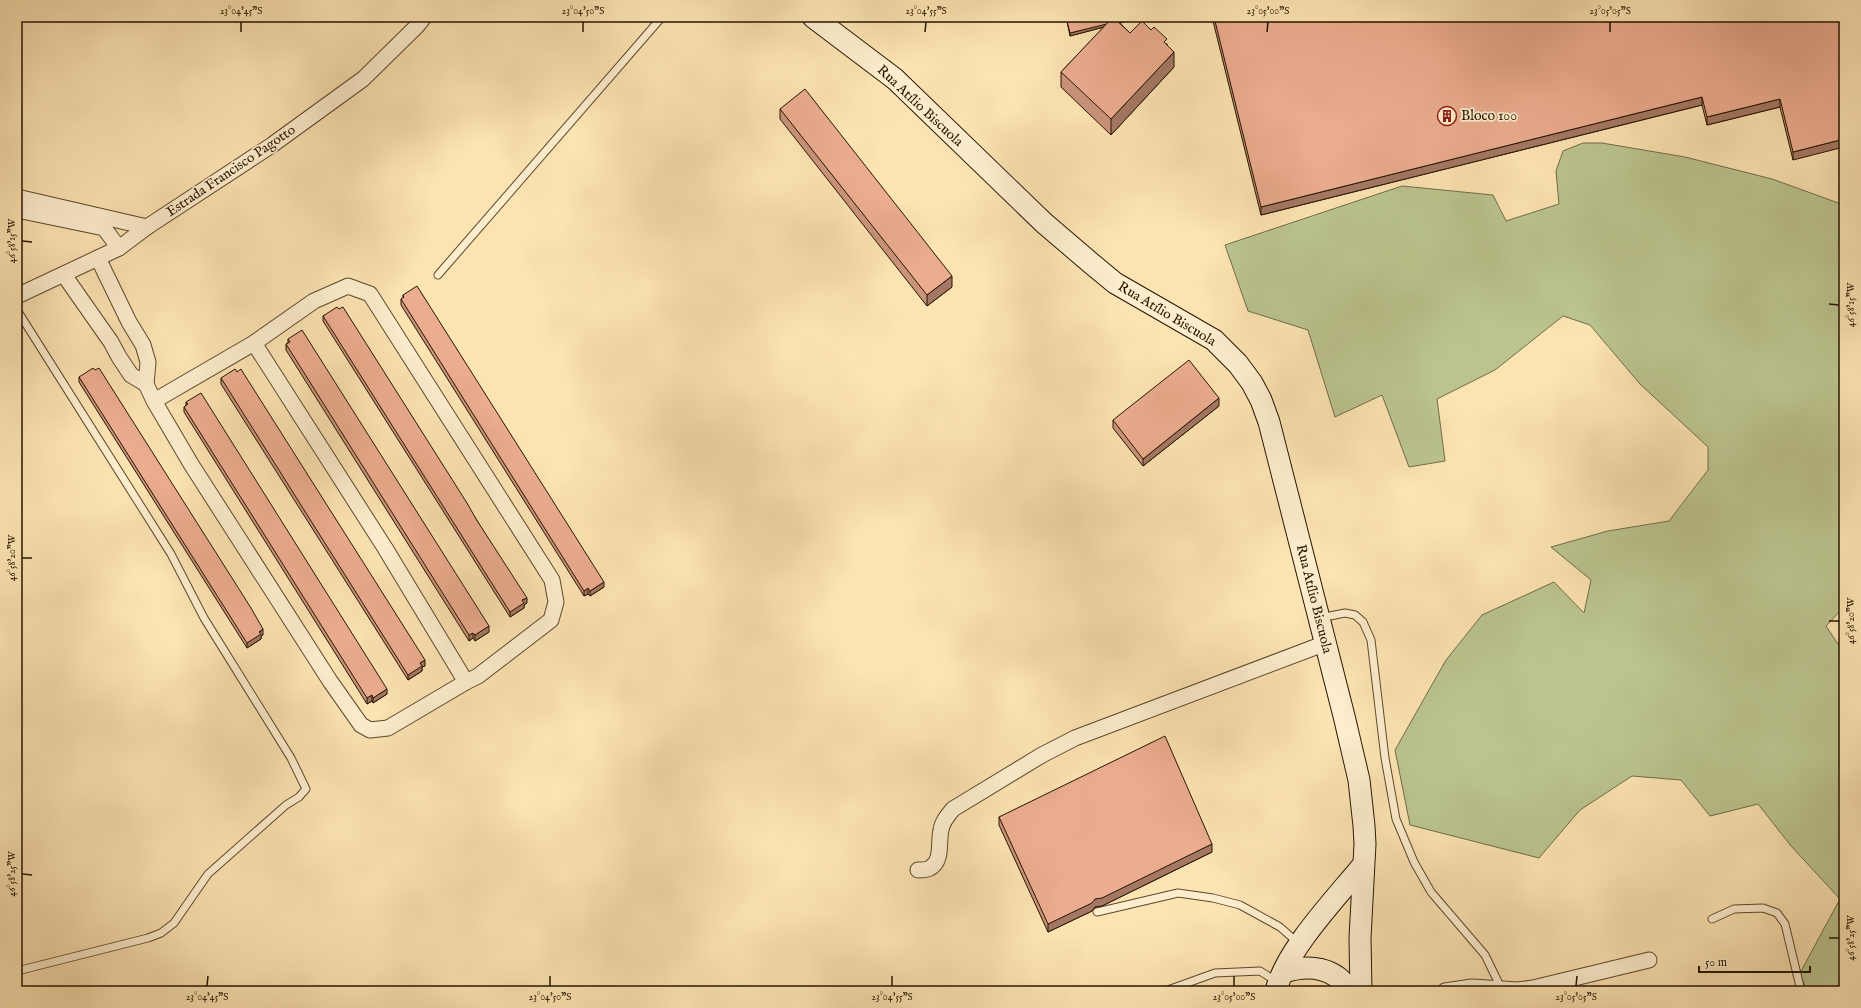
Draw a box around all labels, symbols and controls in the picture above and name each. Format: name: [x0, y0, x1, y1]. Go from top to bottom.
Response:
text: 23°04'45"S: [220, 5, 262, 18]
text: 23°04'50"S: [562, 5, 604, 18]
text: 23°04'55"S: [905, 5, 947, 18]
text: 23°05'00"S: [1247, 5, 1289, 18]
text: 23°05'05"S: [1589, 5, 1631, 18]
street label: Rua Atílio Biscuola: [873, 61, 968, 151]
building icon: Bloco 100: [1436, 105, 1458, 127]
place label: Bloco 100: [1461, 107, 1517, 125]
street label: Estrada Francisco Pagotto: [163, 121, 299, 221]
text: 46°58'15"W: [6, 218, 19, 263]
street label: Rua Atílio Biscuola: [1115, 278, 1220, 351]
text: 46°58'15"W: [1845, 282, 1858, 327]
text: 46°58'20"W: [6, 534, 19, 581]
street label: Rua Atílio Biscuola: [1292, 543, 1336, 656]
text: 46°58'20"W: [1845, 597, 1858, 644]
text: 46°58'25"W: [6, 851, 19, 897]
text: 46°58'25"W: [1845, 915, 1858, 961]
scale bar: [1699, 948, 1810, 974]
text: 50 m: [1705, 955, 1727, 970]
text: 23°04'45"S: [186, 991, 228, 1004]
text: 23°04'50"S: [529, 991, 571, 1004]
text: 23°04'55"S: [871, 991, 913, 1004]
text: 23°05'00"S: [1213, 991, 1255, 1004]
text: 23°05'05"S: [1555, 991, 1597, 1004]

